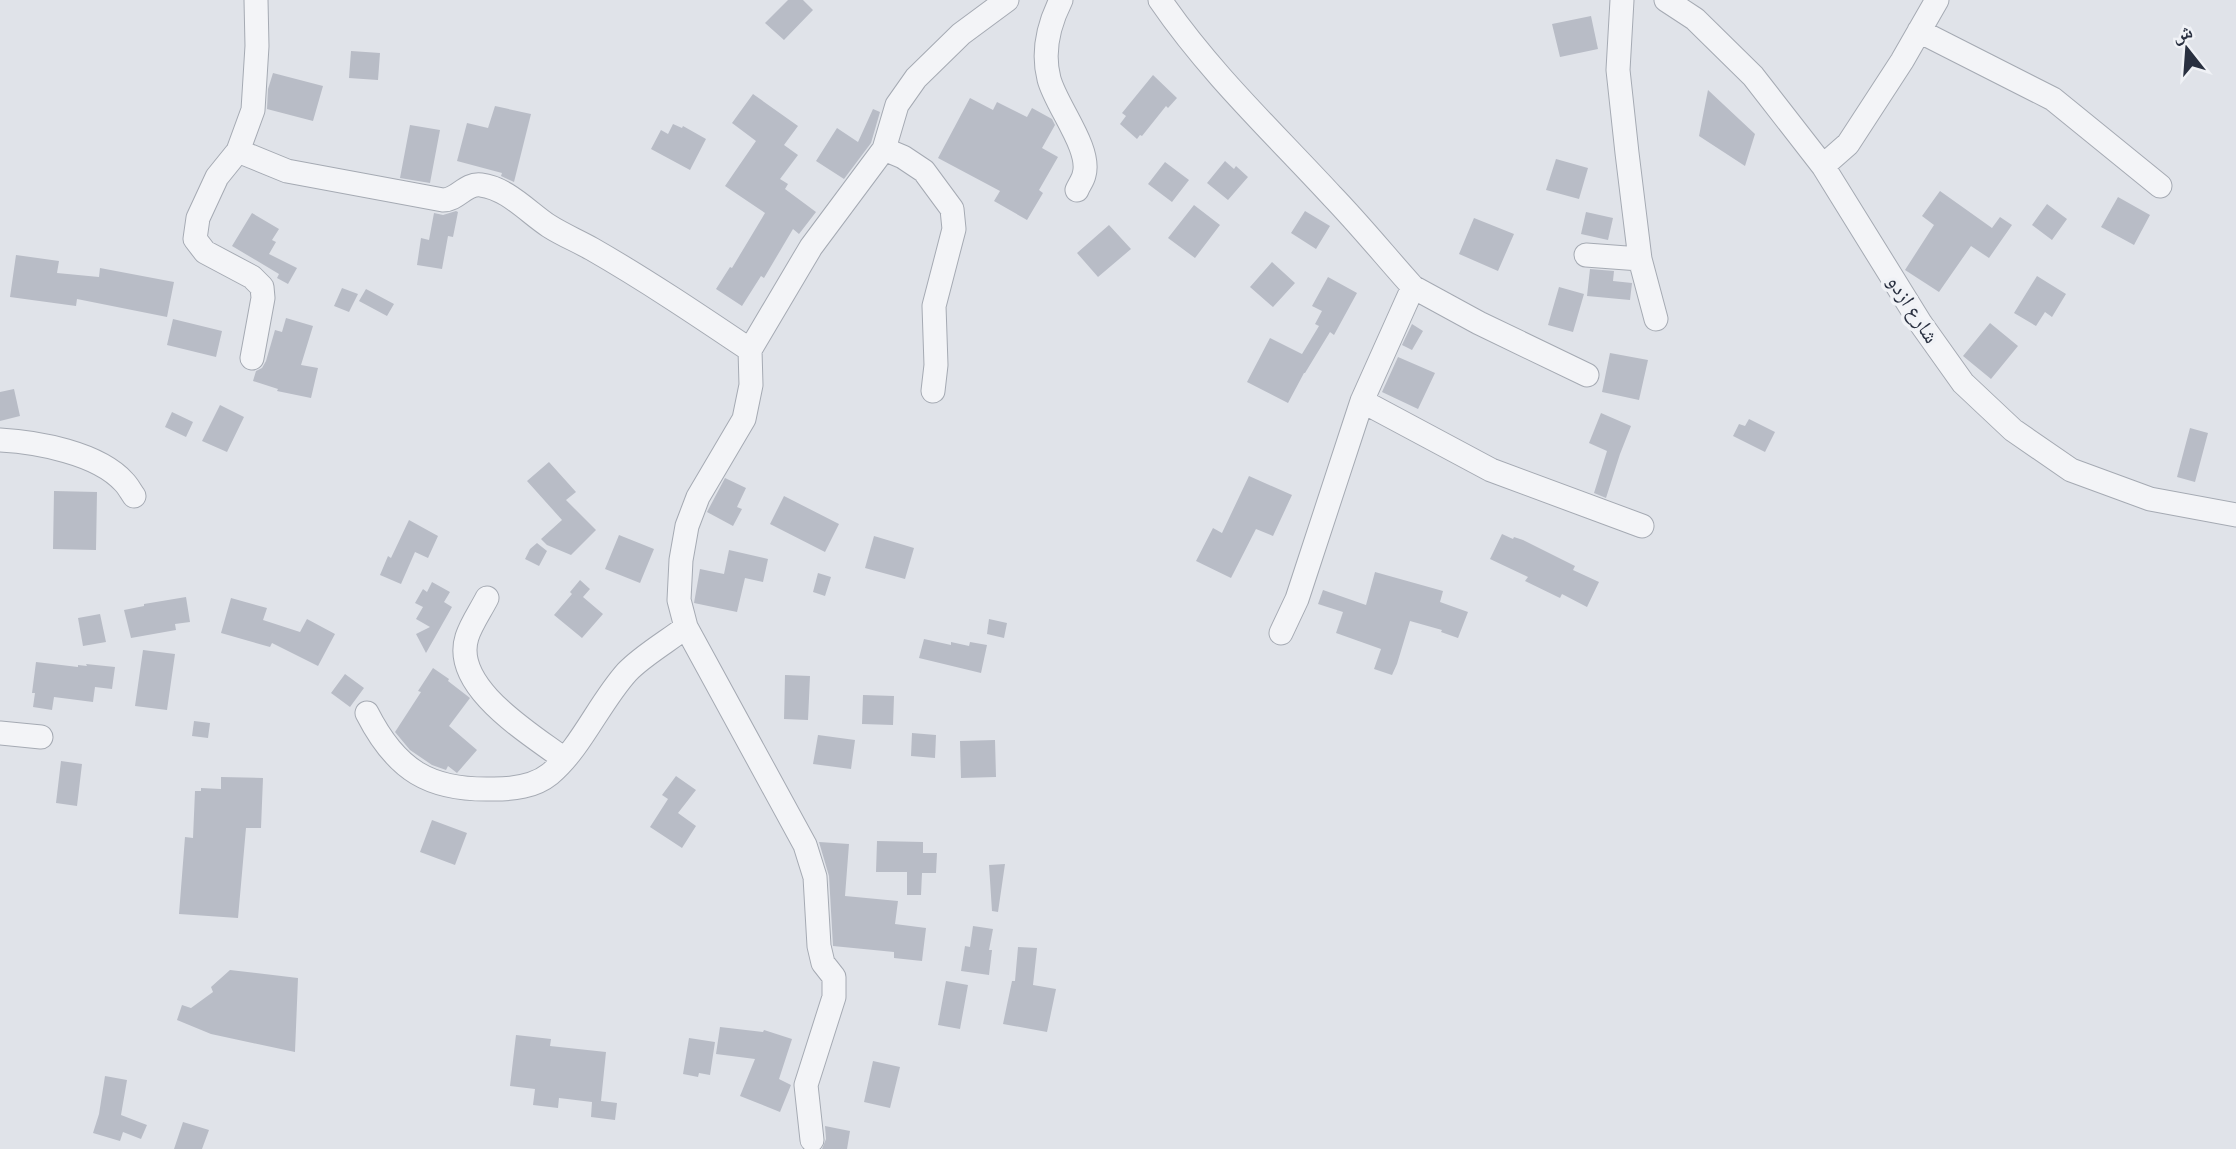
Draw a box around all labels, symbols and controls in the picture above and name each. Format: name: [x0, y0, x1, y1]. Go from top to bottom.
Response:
north arrow: [2152, 14, 2222, 84]
text: ش: [2169, 19, 2195, 48]
street label: شارع ازدو: [1881, 270, 1945, 348]

